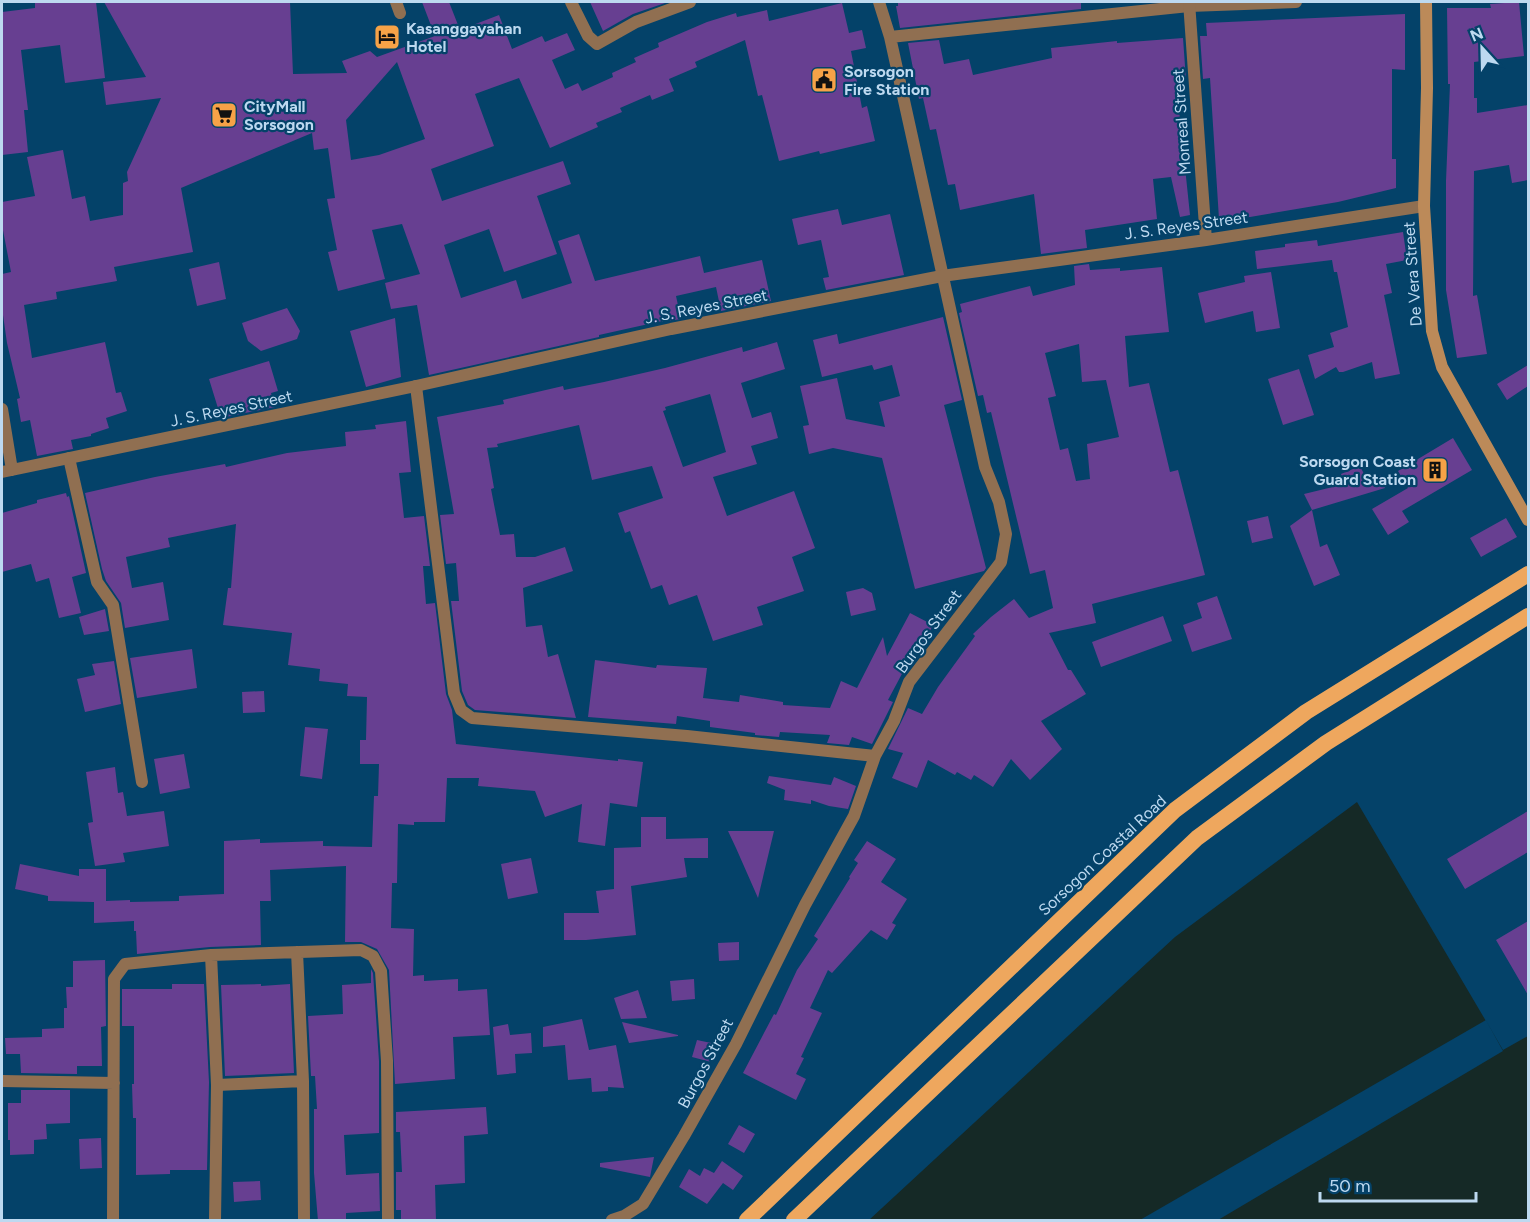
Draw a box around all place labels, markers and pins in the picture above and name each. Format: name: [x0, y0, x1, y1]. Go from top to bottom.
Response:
place label: Kasanggayahan Hotel: [406, 19, 522, 56]
hotel icon: Kasanggayahan Hotel: [372, 22, 402, 52]
place label: Sorsogon Fire Station: [844, 62, 929, 99]
public building icon: Sorsogon Fire Station: [809, 65, 839, 95]
place label: CityMall Sorsogon: [244, 97, 314, 134]
supermarket icon: CityMall Sorsogon: [209, 100, 239, 130]
place label: Sorsogon Coast Guard Station: [1299, 452, 1416, 489]
building icon: Sorsogon Coast Guard Station: [1420, 455, 1450, 485]

